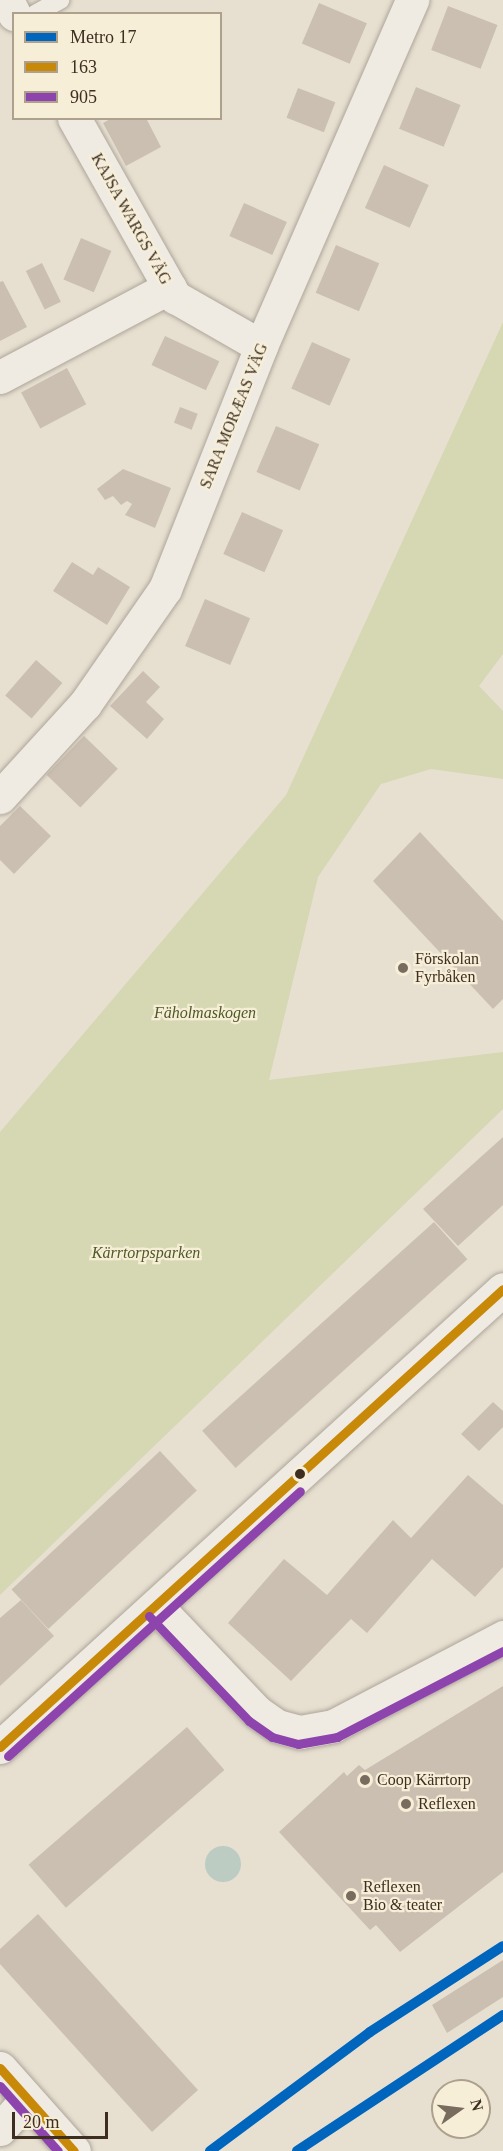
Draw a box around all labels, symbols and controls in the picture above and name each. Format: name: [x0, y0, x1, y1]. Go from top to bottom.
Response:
legend: [12, 12, 222, 120]
text: Metro 17: [70, 27, 137, 47]
text: 163: [70, 57, 97, 77]
text: 905: [70, 87, 97, 107]
street label: KAJSA WARGS VÄG: [87, 149, 175, 289]
street label: SARA MORÆAS VÄG: [196, 340, 272, 492]
place label: Förskolan Fyrbåken: [415, 949, 479, 987]
marker: Förskolan Fyrbåken: [396, 961, 410, 975]
park label: Fäholmaskogen: [154, 1003, 256, 1023]
park label: Kärrtorpsparken: [92, 1243, 200, 1263]
unlabelled marker: [294, 1468, 306, 1480]
place label: Coop Kärrtorp: [377, 1770, 471, 1790]
marker: Coop Kärrtorp: [358, 1773, 372, 1787]
place label: Reflexen: [418, 1794, 476, 1814]
marker: Reflexen: [399, 1797, 413, 1811]
place label: Reflexen Bio & teater: [363, 1877, 442, 1915]
marker: Reflexen Bio & teater: [344, 1889, 358, 1903]
north arrow: [431, 2079, 491, 2139]
text: N: [467, 2097, 487, 2113]
scale bar: [15, 2100, 111, 2138]
text: 20 m: [23, 2112, 60, 2132]

